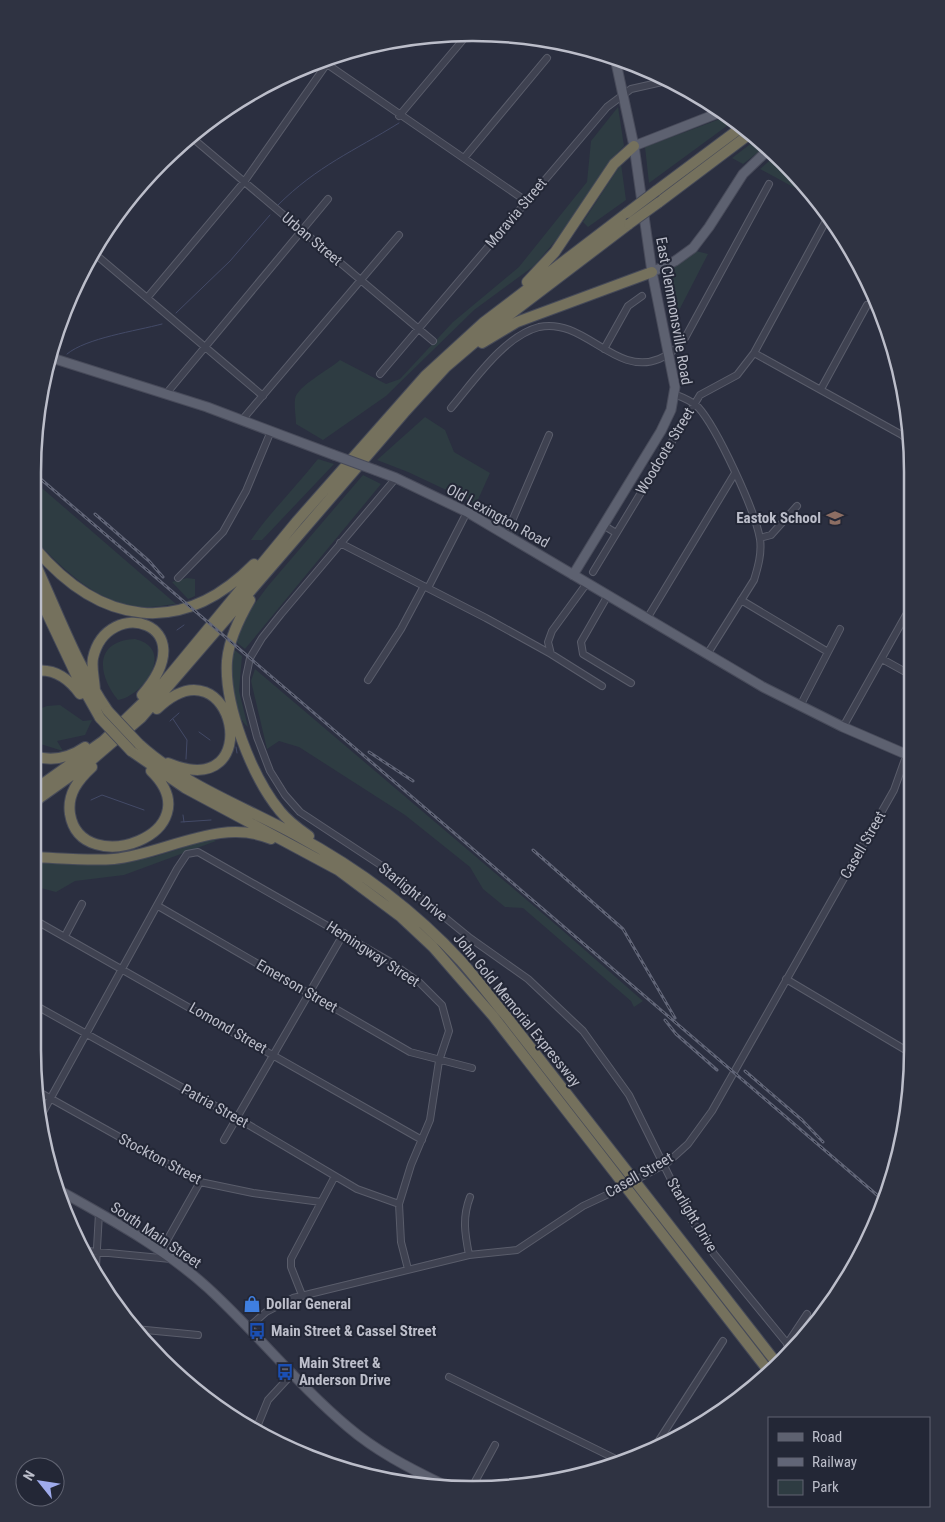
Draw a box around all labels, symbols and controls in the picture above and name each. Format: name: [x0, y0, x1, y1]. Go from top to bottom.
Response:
street label: Moravia Street: [482, 174, 550, 252]
street label: Urban Street: [278, 209, 346, 269]
street label: East Clemmonsville Road: [652, 236, 696, 386]
street label: Woodcote Street: [632, 404, 698, 498]
street label: Old Lexington Road: [443, 480, 553, 552]
school or university icon: Eastok School: [825, 508, 845, 528]
place label: Eastok School: [736, 509, 821, 527]
street label: Casell Street: [836, 808, 890, 882]
street label: Starlight Drive: [375, 859, 451, 925]
street label: Hemingway Street: [323, 917, 423, 991]
street label: John Gold Memorial Expressway: [449, 930, 585, 1090]
street label: Emerson Street: [253, 956, 341, 1016]
street label: Lomond Street: [186, 999, 270, 1057]
street label: Patria Street: [178, 1080, 252, 1132]
street label: Stockton Street: [116, 1130, 204, 1188]
street label: Casell Street: [602, 1148, 676, 1202]
street label: Starlight Drive: [663, 1175, 721, 1255]
street label: South Main Street: [107, 1198, 205, 1272]
shop icon: Dollar General: [242, 1294, 262, 1314]
place label: Dollar General: [266, 1295, 351, 1313]
bus stop icon: Main Street & Cassel Street: [247, 1321, 267, 1341]
place label: Main Street & Cassel Street: [271, 1322, 437, 1340]
place label: Main Street & Anderson Drive: [299, 1354, 391, 1389]
bus stop icon: Main Street & Anderson Drive: [275, 1362, 295, 1382]
legend: [768, 1417, 930, 1507]
text: Road: [812, 1428, 842, 1446]
text: Railway: [812, 1453, 857, 1471]
north arrow: [15, 1457, 65, 1507]
text: N: [20, 1468, 38, 1483]
text: Park: [812, 1478, 839, 1496]

